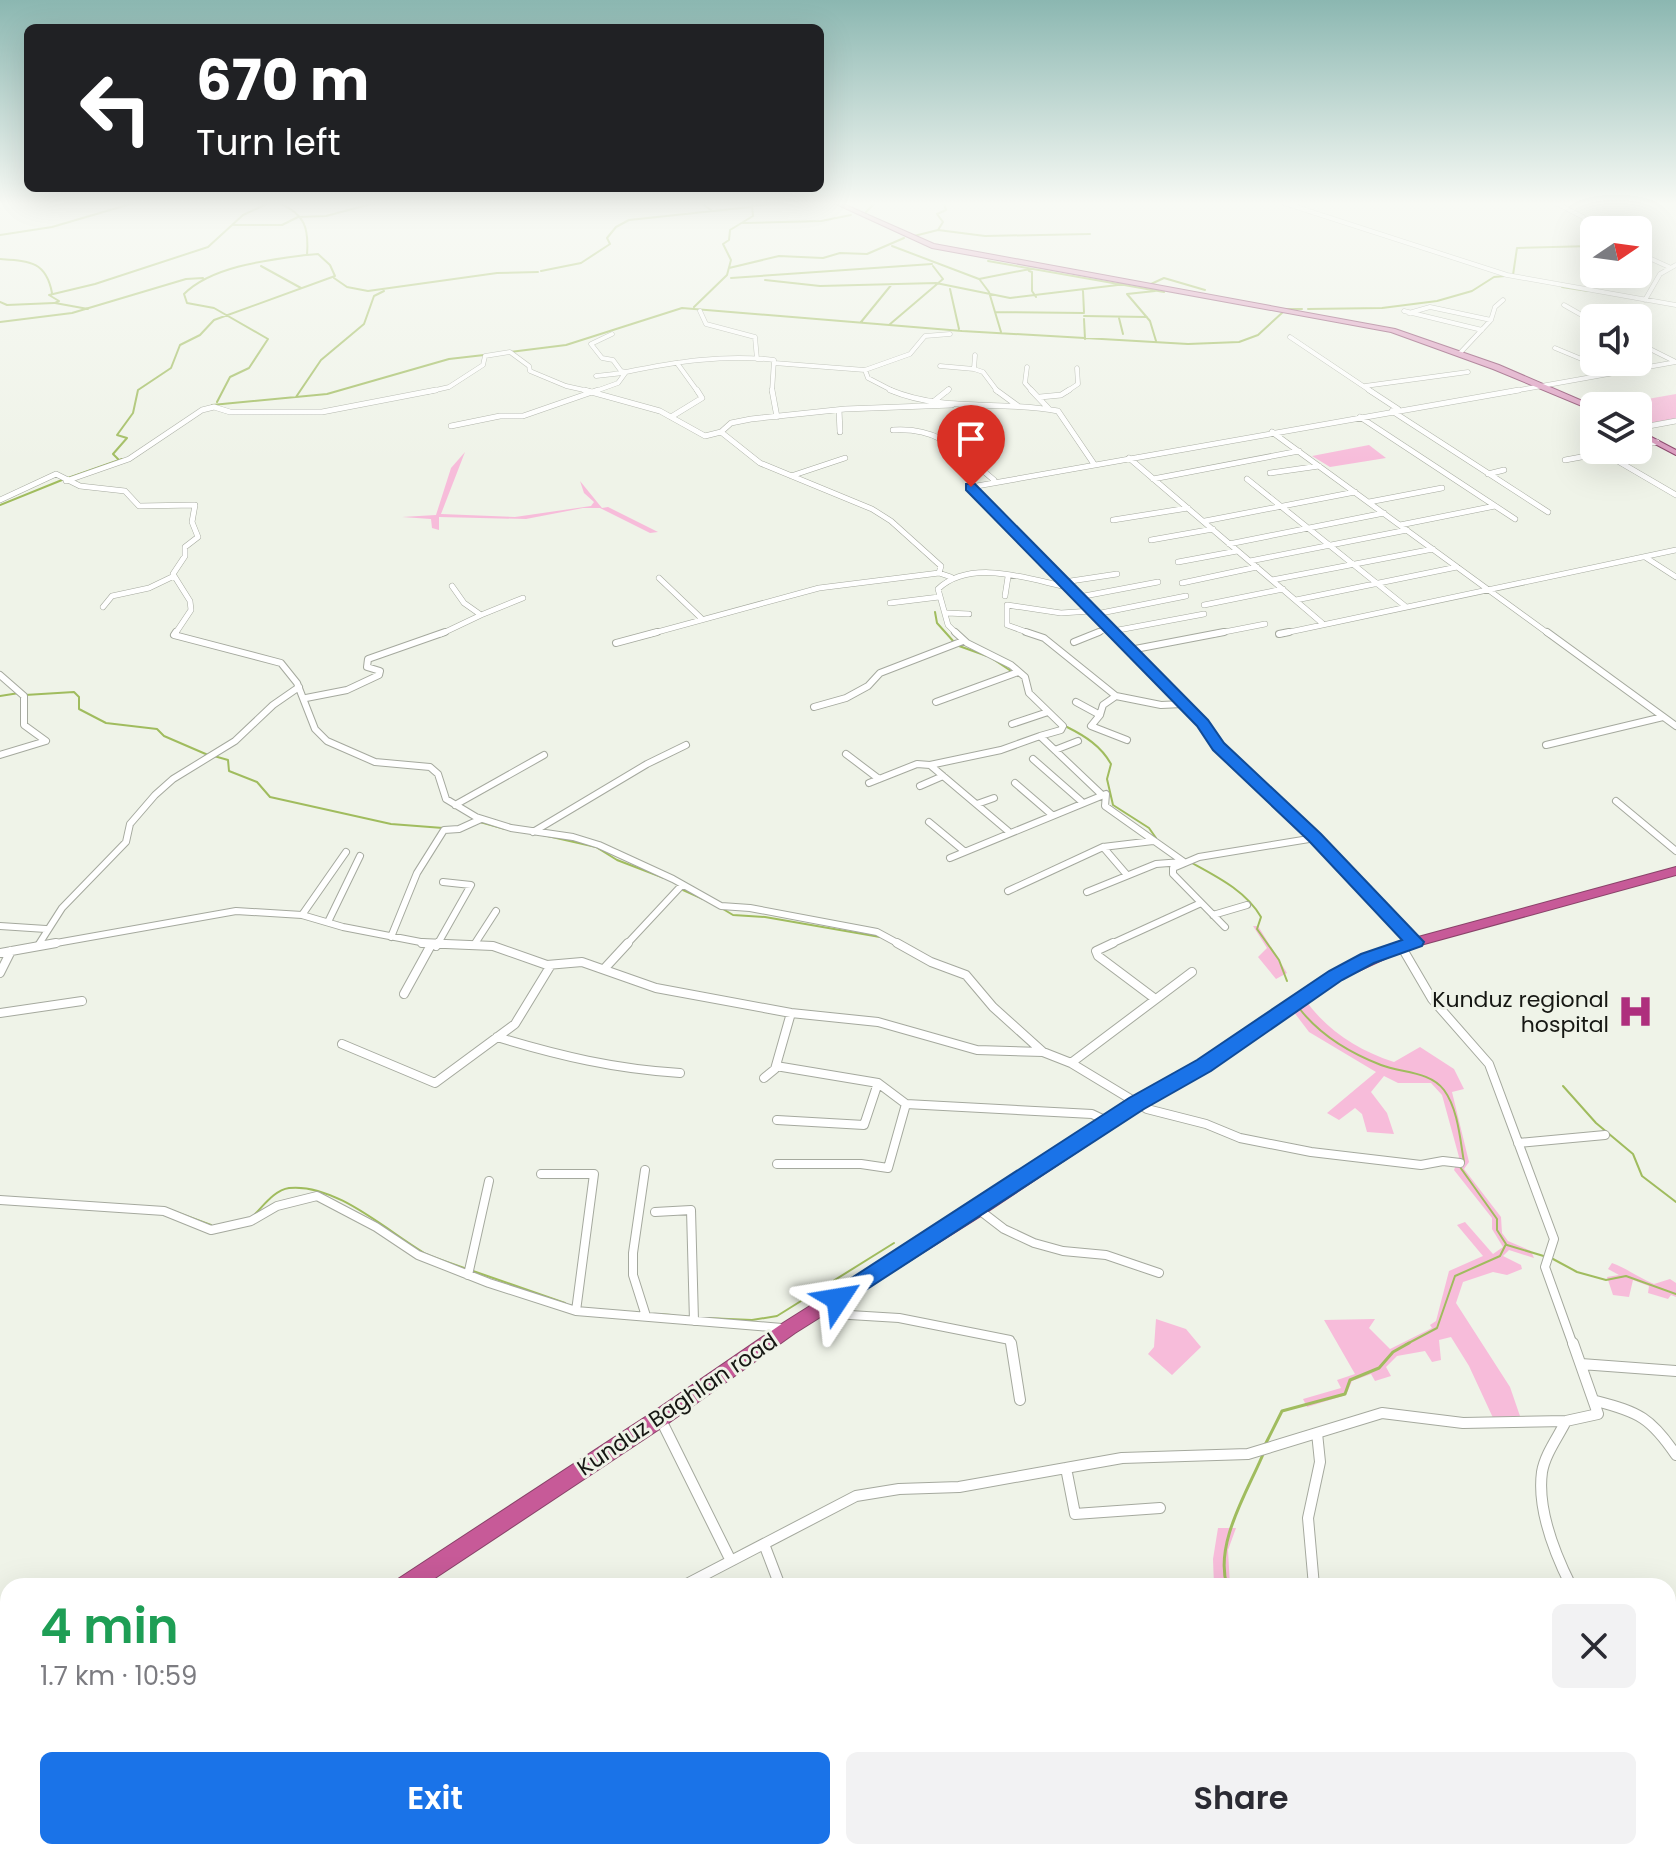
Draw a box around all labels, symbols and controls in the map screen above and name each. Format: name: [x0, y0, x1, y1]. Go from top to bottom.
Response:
text: 670 m: [196, 41, 369, 120]
icon: left: [64, 56, 168, 160]
text: Turn left: [196, 117, 341, 168]
north arrow: [1580, 216, 1652, 288]
map controls: [1580, 216, 1652, 464]
button: sound: [1580, 304, 1652, 376]
button: layers: [1580, 392, 1652, 464]
pin: [937, 405, 1005, 487]
icon: arrive: [949, 417, 993, 461]
place label: Kunduz regional hospital: [1432, 984, 1609, 1040]
hospital icon: Kunduz regional hospital: [1616, 993, 1654, 1031]
position arrow: [796, 1257, 880, 1341]
street label: Kunduz Baghlan road: [571, 1326, 784, 1483]
text: 4 min: [40, 1593, 179, 1660]
button: close: [1552, 1604, 1636, 1688]
text: 1.7 km · 10:59: [40, 1658, 197, 1694]
button: Exit: [40, 1752, 830, 1844]
button: Share: [846, 1752, 1636, 1844]

